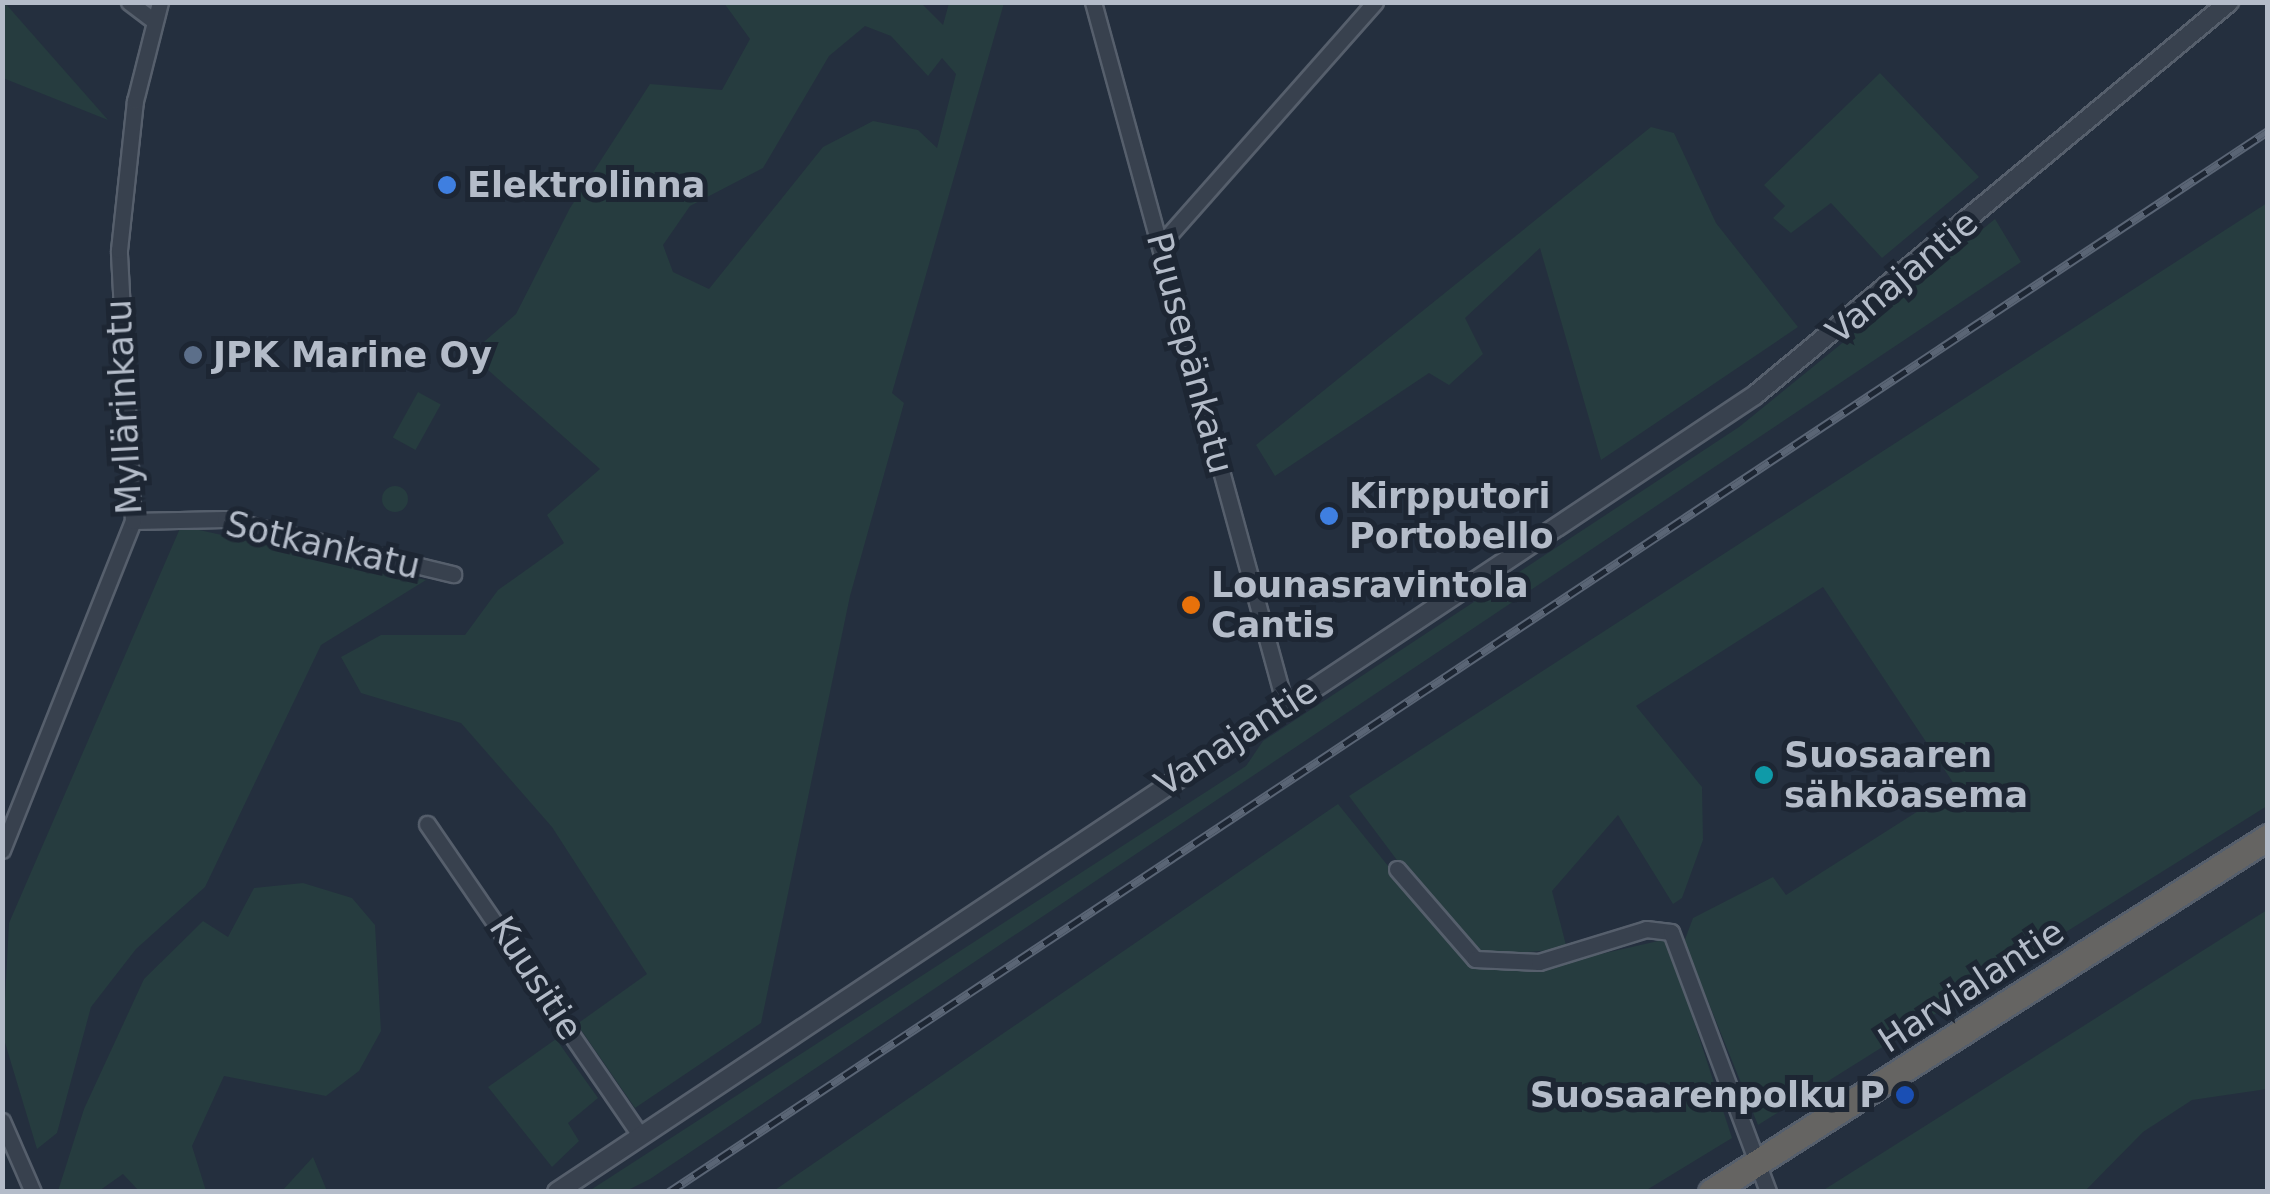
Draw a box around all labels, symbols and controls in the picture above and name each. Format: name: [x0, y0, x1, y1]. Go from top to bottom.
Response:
place label: Elektrolinna: [467, 164, 705, 206]
marker: Elektrolinna: [436, 174, 458, 196]
street label: Vanajantie: [1818, 202, 1986, 352]
street label: Puusepänkatu: [1138, 228, 1242, 478]
street label: Myllärinkatu: [97, 298, 151, 516]
place label: JPK Marine Oy: [213, 334, 492, 376]
marker: JPK Marine Oy: [182, 344, 204, 366]
place label: Kirpputori Portobello: [1349, 475, 1554, 557]
street label: Sotkankatu: [222, 502, 424, 588]
marker: Kirpputori Portobello: [1318, 505, 1340, 527]
place label: Lounasravintola Cantis: [1211, 564, 1529, 646]
marker: Lounasravintola Cantis: [1180, 594, 1202, 616]
street label: Vanajantie: [1147, 669, 1325, 805]
place label: Suosaaren sähköasema: [1784, 734, 2028, 816]
marker: Suosaaren sähköasema: [1753, 764, 1775, 786]
street label: Kuusitie: [481, 908, 591, 1048]
street label: Harvialantie: [1871, 911, 2071, 1061]
place label: Suosaarenpolku P: [1530, 1074, 1885, 1116]
marker: Suosaarenpolku P: [1894, 1084, 1916, 1106]

